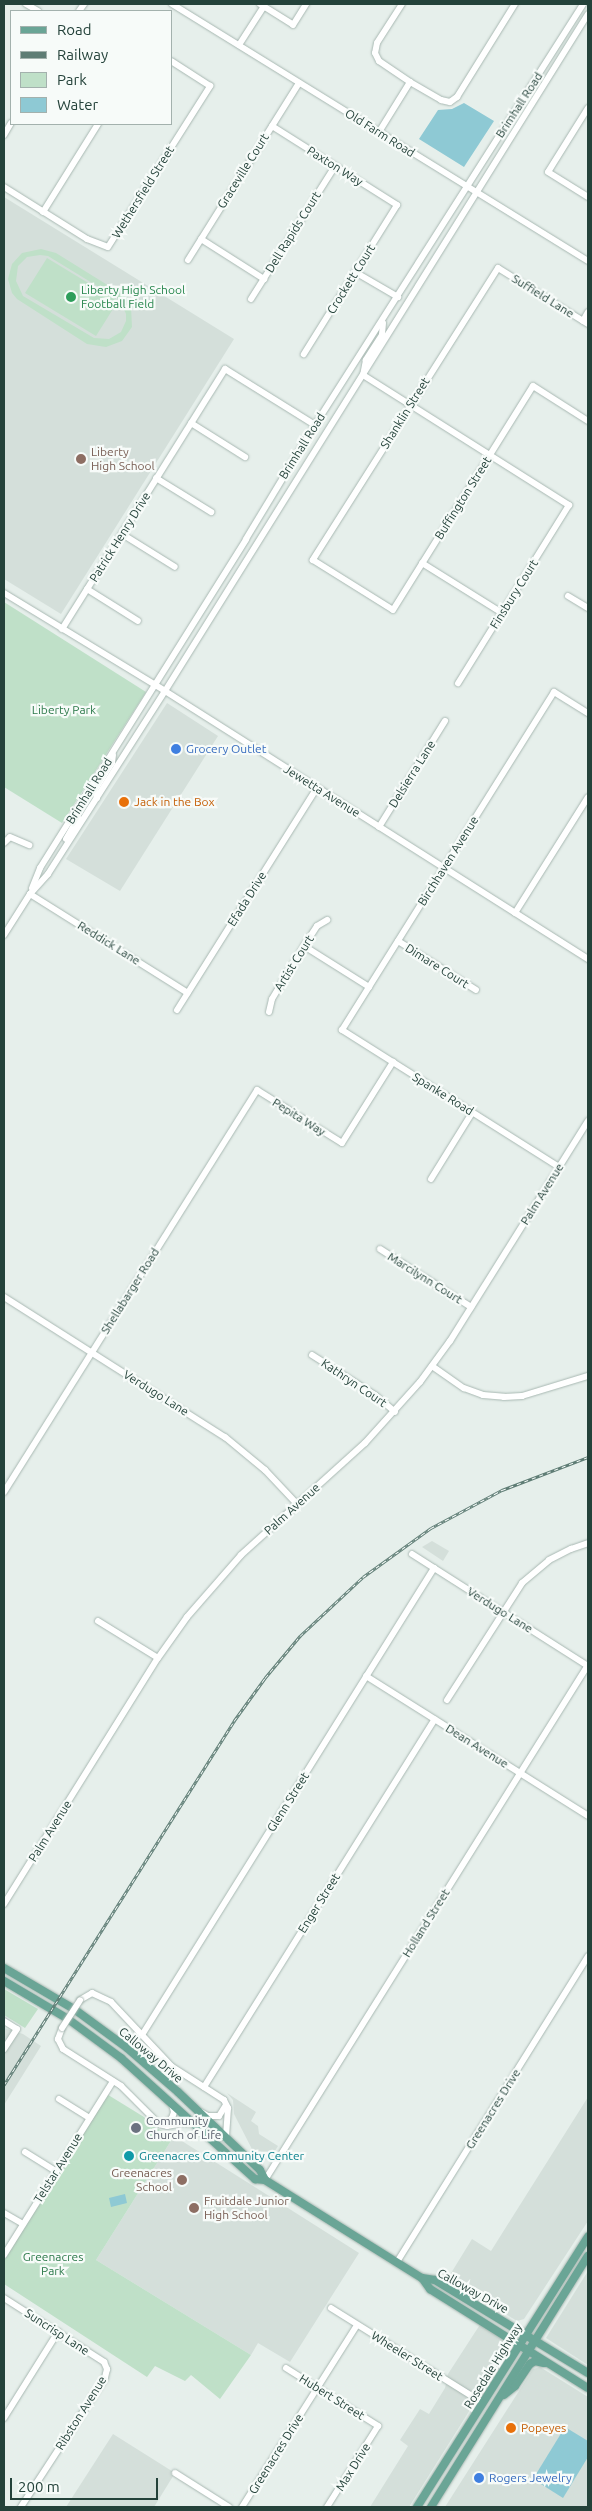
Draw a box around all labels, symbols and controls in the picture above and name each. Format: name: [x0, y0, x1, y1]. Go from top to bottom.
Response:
legend: [10, 10, 172, 125]
text: Road: [57, 21, 92, 38]
text: Railway: [57, 46, 108, 63]
street label: Brimhall Road: [492, 70, 546, 140]
text: Park: [57, 71, 87, 88]
text: Water: [57, 96, 98, 113]
street label: Old Farm Road: [342, 106, 418, 160]
street label: Graceville Court: [214, 131, 272, 211]
street label: Wethersfield Street: [109, 143, 177, 241]
street label: Paxton Way: [304, 143, 366, 189]
street label: Dell Rapids Court: [262, 189, 324, 275]
street label: Crockett Court: [324, 241, 378, 317]
street label: Suffield Lane: [509, 271, 577, 321]
place label: Liberty High School Football Field: [81, 283, 185, 311]
marker: Liberty High School Football Field: [65, 291, 77, 303]
street label: Shanklin Street: [377, 375, 433, 451]
street label: Brimhall Road: [276, 410, 328, 482]
place label: Liberty High School: [91, 445, 155, 473]
marker: Liberty High School: [75, 453, 87, 465]
street label: Buffington Street: [432, 454, 494, 542]
street label: Patrick Henry Drive: [87, 489, 153, 585]
street label: Finsbury Court: [487, 557, 541, 631]
park label: Liberty Park: [32, 703, 96, 717]
street label: Delsierra Lane: [386, 738, 438, 810]
place label: Grocery Outlet: [186, 742, 266, 756]
marker: Grocery Outlet: [170, 743, 182, 755]
street label: Brimhall Road: [63, 755, 115, 827]
street label: Jewetta Avenue: [281, 762, 363, 820]
place label: Jack in the Box: [134, 795, 214, 809]
marker: Jack in the Box: [118, 796, 130, 808]
street label: Birchhaven Avenue: [415, 814, 481, 908]
street label: Efada Drive: [225, 869, 269, 929]
street label: Reddick Lane: [75, 918, 143, 968]
street label: Artist Court: [271, 932, 317, 994]
street label: Dimare Court: [403, 941, 471, 991]
street label: Spanke Road: [410, 1070, 476, 1118]
street label: Pepita Way: [270, 1095, 328, 1139]
street label: Palm Avenue: [517, 1161, 567, 1227]
street label: Shellabarger Road: [98, 1245, 162, 1337]
street label: Marcilynn Court: [385, 1249, 465, 1307]
street label: Kathryn Court: [319, 1356, 389, 1410]
street label: Verdugo Lane: [121, 1367, 191, 1419]
street label: Palm Avenue: [261, 1480, 323, 1538]
street label: Verdugo Lane: [465, 1584, 535, 1636]
street label: Dean Avenue: [443, 1721, 511, 1771]
street label: Glenn Street: [264, 1769, 312, 1835]
street label: Palm Avenue: [25, 1798, 75, 1864]
street label: Enger Street: [295, 1870, 343, 1936]
street label: Holland Street: [399, 1886, 453, 1960]
street label: Calloway Drive: [116, 2024, 186, 2086]
street label: Greenacres Drive: [463, 2066, 523, 2152]
place label: Community Church of Life: [146, 2114, 221, 2142]
marker: Community Church of Life: [130, 2122, 142, 2134]
street label: Telstar Avenue: [31, 2130, 85, 2206]
place label: Greenacres Community Center: [139, 2149, 304, 2163]
marker: Greenacres Community Center: [123, 2150, 135, 2162]
place label: Greenacres School: [111, 2166, 172, 2194]
marker: Greenacres School: [176, 2174, 188, 2186]
place label: Fruitdale Junior High School: [204, 2194, 289, 2222]
marker: Fruitdale Junior High School: [188, 2202, 200, 2214]
park label: Greenacres Park: [23, 2250, 83, 2278]
street label: Calloway Drive: [435, 2266, 511, 2316]
street label: Suncrisp Lane: [22, 2306, 92, 2358]
street label: Rosedale Highway: [461, 2321, 525, 2411]
street label: Wheeler Street: [369, 2328, 445, 2384]
street label: Hubert Street: [297, 2371, 367, 2423]
street label: Ribston Avenue: [53, 2373, 109, 2453]
street label: Greenacres Drive: [246, 2411, 306, 2497]
place label: Popeyes: [521, 2421, 566, 2435]
marker: Popeyes: [505, 2422, 517, 2434]
street label: Max Drive: [333, 2440, 373, 2494]
scale bar: [12, 2468, 160, 2500]
place label: Rogers Jewelry: [489, 2471, 572, 2485]
marker: Rogers Jewelry: [473, 2472, 485, 2484]
text: 200 m: [18, 2478, 60, 2495]

